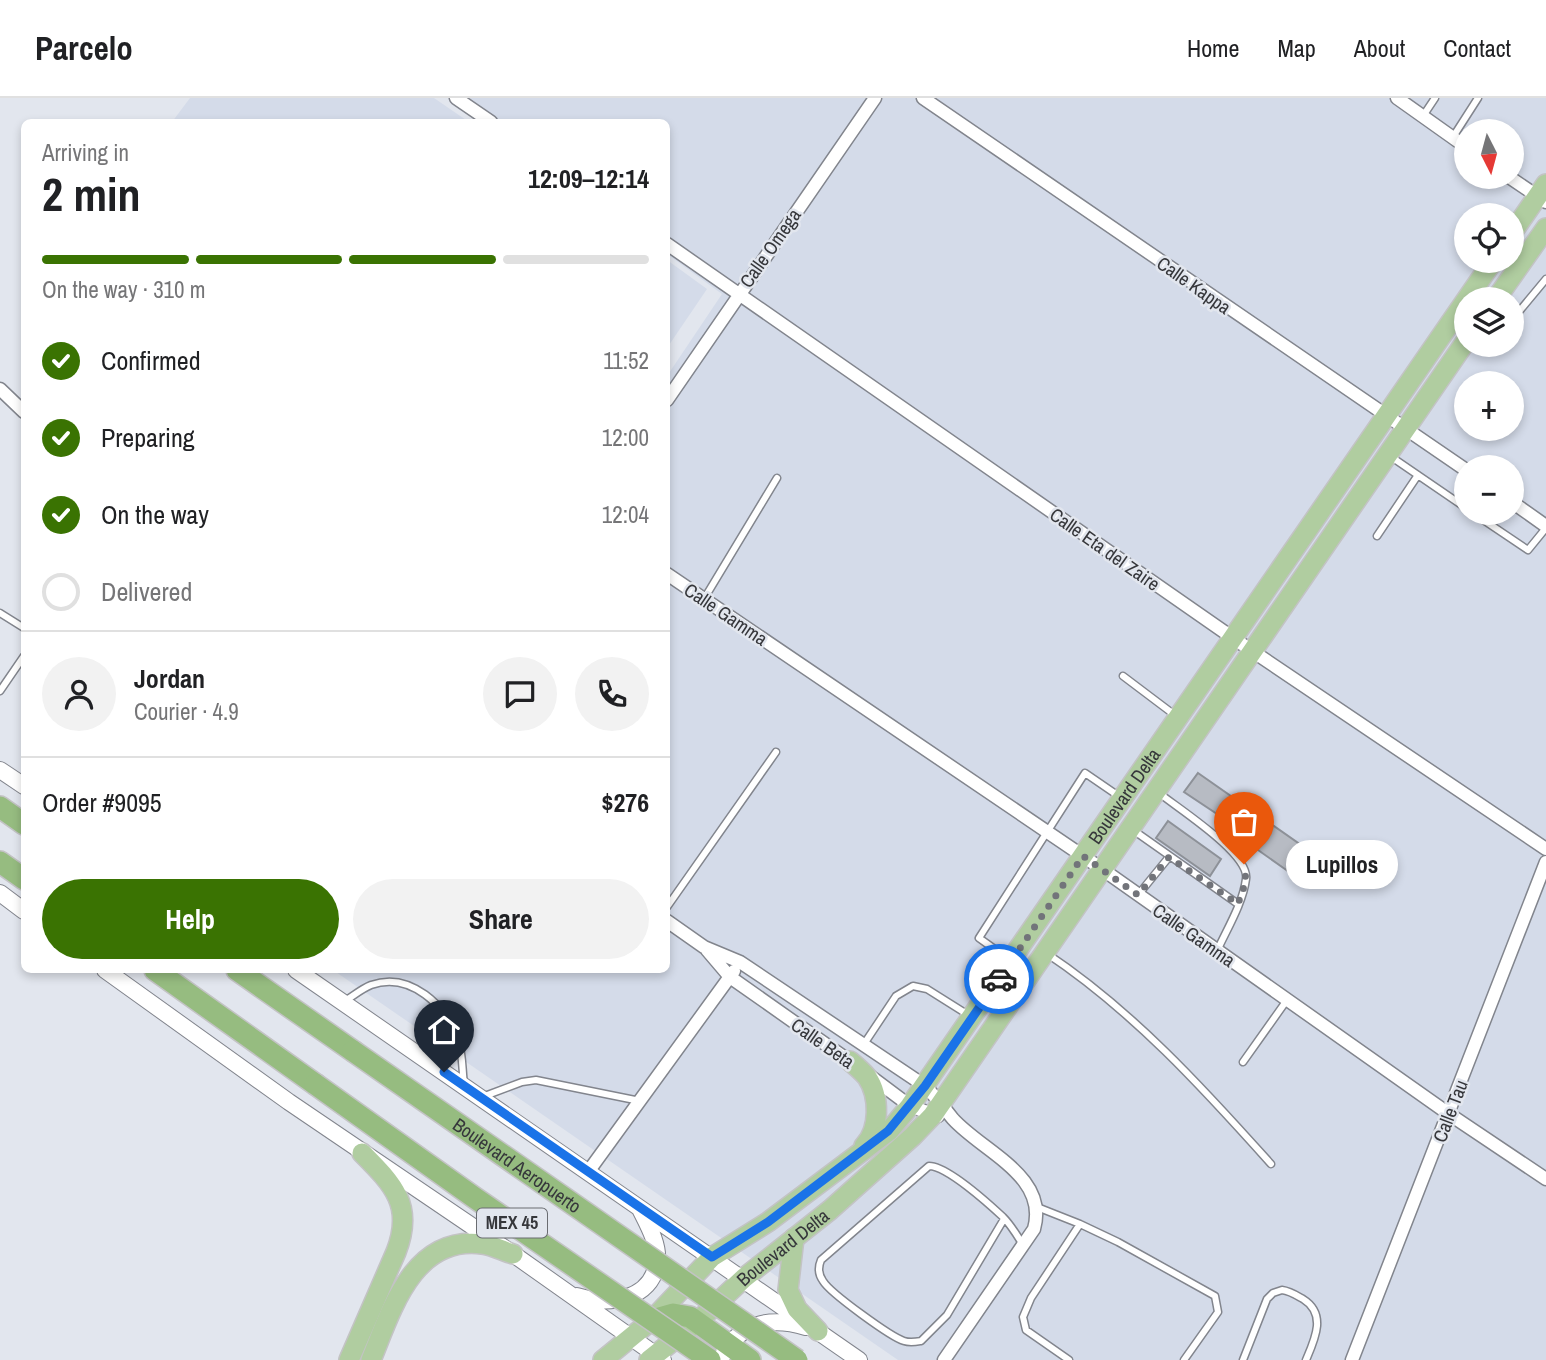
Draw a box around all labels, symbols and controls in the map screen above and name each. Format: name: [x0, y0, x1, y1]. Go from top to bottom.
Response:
text: Parcelo: [35, 26, 133, 70]
text: Home: [1187, 32, 1239, 64]
text: Map: [1277, 32, 1316, 64]
text: About: [1354, 32, 1405, 64]
text: Contact: [1443, 32, 1511, 64]
north arrow: [1454, 119, 1524, 189]
map controls: [1454, 119, 1524, 525]
text: Arriving in: [42, 137, 129, 168]
text: 12:09–12:14: [528, 161, 649, 196]
text: 2 min: [42, 163, 141, 225]
street label: Calle Omega: [733, 203, 807, 293]
button: locate: [1454, 203, 1524, 273]
street label: Calle Kappa: [1152, 250, 1236, 320]
text: On the way · 310 m: [42, 274, 206, 305]
button: layers: [1454, 287, 1524, 357]
icon: check: [42, 342, 80, 380]
text: Confirmed: [101, 343, 201, 378]
text: 11:52: [603, 345, 649, 376]
button: +: [1454, 371, 1524, 441]
icon: check: [42, 419, 80, 457]
text: Preparing: [101, 420, 195, 455]
text: 12:00: [602, 422, 649, 453]
button: −: [1454, 455, 1524, 525]
icon: check: [42, 496, 80, 534]
text: On the way: [101, 497, 209, 532]
text: 12:04: [602, 499, 649, 530]
street label: Calle Eta del Zaire: [1045, 501, 1165, 597]
text: Delivered: [101, 574, 192, 609]
street label: Calle Gamma: [679, 577, 773, 652]
button: person: [42, 657, 116, 731]
button: chat: [483, 657, 557, 731]
button: phone: [575, 657, 649, 731]
text: Jordan: [134, 661, 205, 696]
text: Courier · 4.9: [134, 696, 239, 727]
street label: Boulevard Delta: [1082, 743, 1166, 849]
text: Order #9095: [42, 785, 162, 820]
text: $276: [602, 785, 649, 820]
pin: [1214, 792, 1274, 864]
icon: bag: [1225, 803, 1263, 841]
callout: Lupillos: [1286, 840, 1398, 888]
text: Lupillos: [1306, 849, 1378, 880]
button: Help: [42, 879, 339, 959]
button: Share: [353, 879, 649, 959]
street label: Calle Gamma: [1148, 897, 1241, 973]
courier: [964, 944, 1034, 1014]
icon: car: [980, 960, 1018, 998]
pin: [414, 1000, 474, 1072]
icon: home: [425, 1011, 463, 1049]
street label: Calle Beta: [786, 1012, 860, 1074]
street label: Calle Tau: [1426, 1076, 1474, 1146]
street label: Boulevard Aeropuerto: [448, 1111, 586, 1219]
street label: Boulevard Delta: [731, 1203, 835, 1292]
road number: MEX 45: [477, 1208, 547, 1238]

